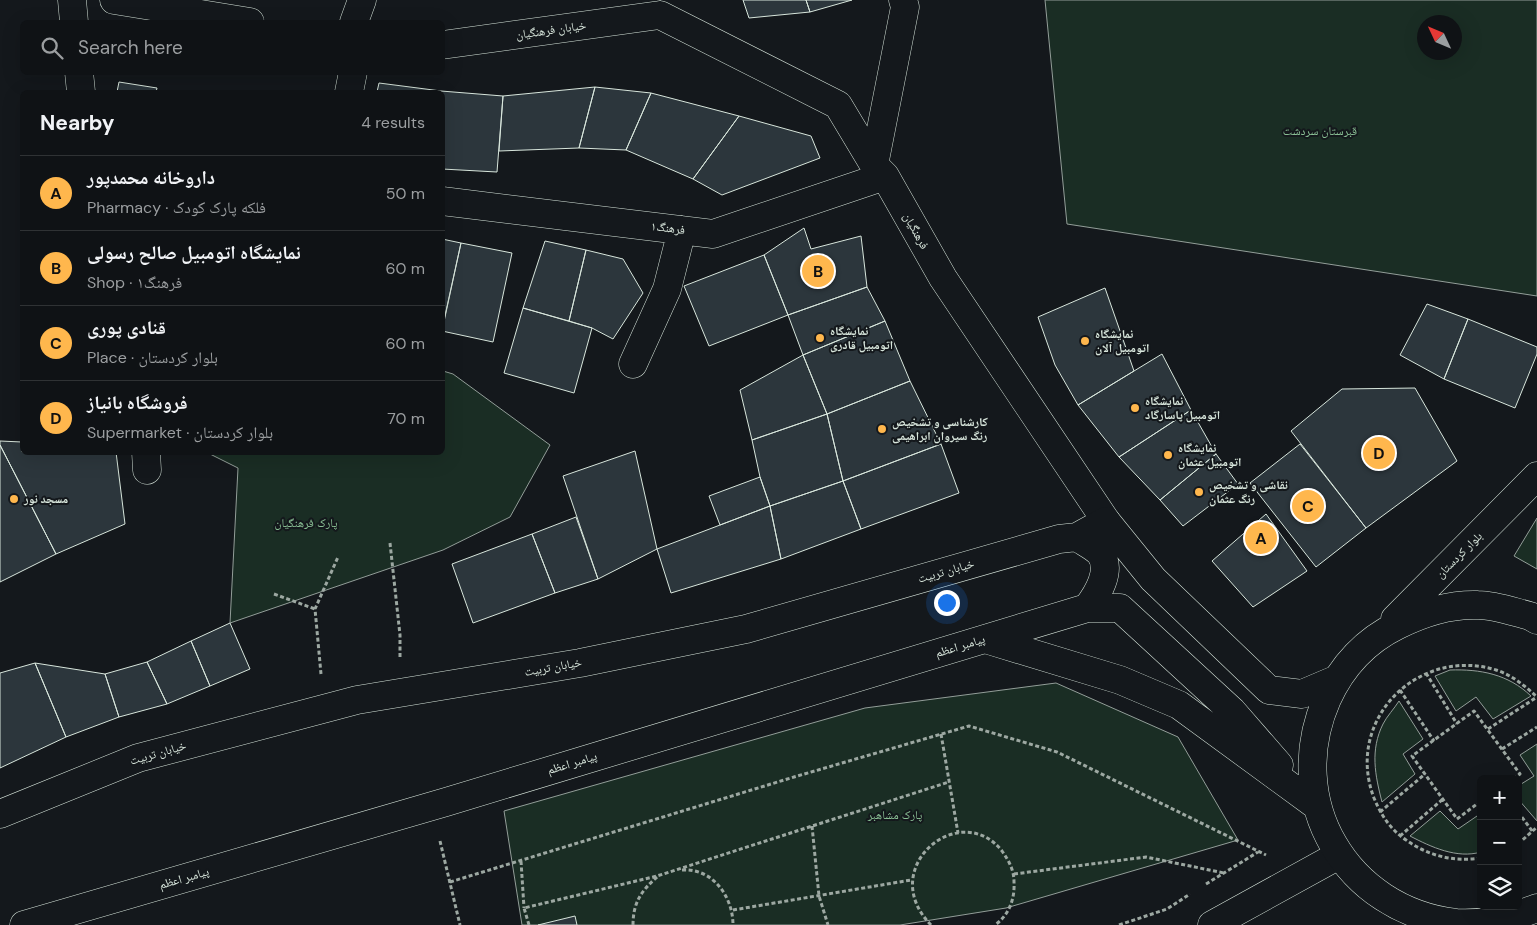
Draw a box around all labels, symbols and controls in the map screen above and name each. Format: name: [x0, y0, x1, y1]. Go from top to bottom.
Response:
north arrow: [1417, 15, 1462, 60]
street label: خیابان فرهنگیان: [515, 17, 588, 43]
search box: [20, 20, 445, 75]
icon: search: [38, 34, 66, 62]
text: Search here: [78, 35, 183, 60]
text: Nearby: [40, 109, 114, 137]
text: 4 results: [361, 112, 425, 133]
park label: قبرستان سردشت: [1283, 123, 1357, 139]
text: داروخانه محمدپور: [87, 165, 215, 190]
text: A: [50, 183, 62, 204]
text: 50 m: [386, 183, 425, 204]
text: Pharmacy · فلکه پارک کودک: [87, 197, 266, 218]
street label: فرهنگیان: [899, 210, 933, 252]
street label: فرهنگ۱: [650, 218, 686, 238]
text: نمایشگاه اتومبیل صالح رسولی: [87, 240, 301, 265]
pin: B: [802, 252, 834, 290]
text: B: [51, 258, 61, 279]
text: 60 m: [385, 258, 425, 279]
text: Shop · فرهنگ۱: [87, 272, 182, 293]
text: قنادی پوری: [87, 315, 166, 340]
place label: نمایشگاه اتومبیل قادری: [830, 323, 893, 353]
place label: نمایشگاه اتومبیل آلان: [1095, 326, 1149, 356]
marker: نمایشگاه اتومبیل قادری: [814, 332, 826, 344]
text: C: [50, 333, 62, 354]
text: 60 m: [385, 333, 425, 354]
marker: نمایشگاه اتومبیل آلان: [1079, 335, 1091, 347]
text: Place · بلوار کردستان: [87, 347, 218, 368]
text: فروشگاه بانیاز: [87, 390, 188, 415]
place label: نمایشگاه اتومبیل پاسارگاد: [1145, 393, 1220, 423]
marker: نمایشگاه اتومبیل پاسارگاد: [1129, 402, 1141, 414]
text: D: [50, 408, 62, 429]
text: 70 m: [387, 408, 425, 429]
place label: کارشناسی و تشخیص رنگ سیروان ابراهیمی: [892, 414, 989, 444]
text: Supermarket · بلوار کردستان: [87, 422, 273, 443]
marker: کارشناسی و تشخیص رنگ سیروان ابراهیمی: [876, 423, 888, 435]
pin: D: [1363, 434, 1395, 472]
place label: نمایشگاه اتومبیل عثمان: [1178, 440, 1241, 470]
marker: نمایشگاه اتومبیل عثمان: [1162, 449, 1174, 461]
place label: نقاشی و تشخیص رنگ عثمان: [1209, 477, 1288, 507]
marker: نقاشی و تشخیص رنگ عثمان: [1193, 486, 1205, 498]
pin: C: [1292, 487, 1324, 525]
place label: مسجد نور: [23, 491, 69, 507]
marker: مسجد نور: [8, 493, 20, 505]
park label: پارک فرهنگیان: [274, 515, 338, 531]
pin: A: [1245, 519, 1277, 557]
street label: بلوار کردستان: [1432, 528, 1486, 582]
street label: خیابان تربیت: [916, 555, 976, 587]
your location: [934, 590, 960, 616]
street label: پیامبر اعظم: [933, 631, 987, 661]
street label: خیابان تربیت: [523, 654, 583, 680]
street label: خیابان تربیت: [128, 737, 188, 769]
street label: پیامبر اعظم: [545, 748, 599, 778]
map controls: [1477, 775, 1522, 910]
button: +: [1477, 775, 1522, 820]
park label: پارک مشاهبر: [867, 807, 923, 823]
button: −: [1477, 820, 1522, 865]
street label: پیامبر اعظم: [157, 863, 211, 893]
button: layers: [1477, 865, 1522, 910]

